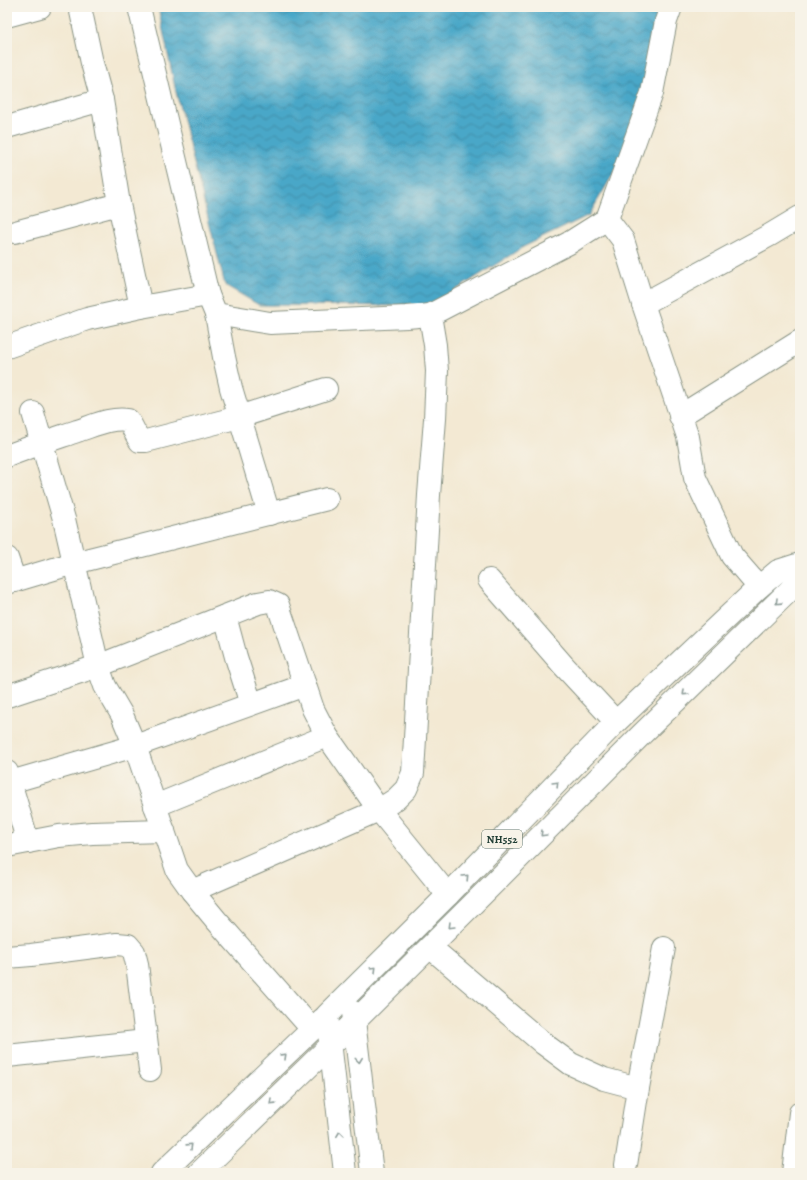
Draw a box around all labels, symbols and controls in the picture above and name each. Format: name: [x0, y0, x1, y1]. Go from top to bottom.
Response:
one-way arrow: [775, 597, 783, 605]
one-way arrow: [682, 688, 690, 696]
one-way arrow: [552, 781, 559, 789]
one-way arrow: [540, 829, 548, 837]
road number: NH552: [482, 830, 522, 848]
one-way arrow: [461, 874, 469, 882]
one-way arrow: [448, 921, 456, 929]
one-way arrow: [369, 966, 377, 974]
one-way arrow: [279, 1053, 287, 1061]
one-way arrow: [354, 1057, 363, 1063]
one-way arrow: [269, 1097, 277, 1105]
one-way arrow: [336, 1131, 345, 1137]
one-way arrow: [185, 1143, 193, 1151]

